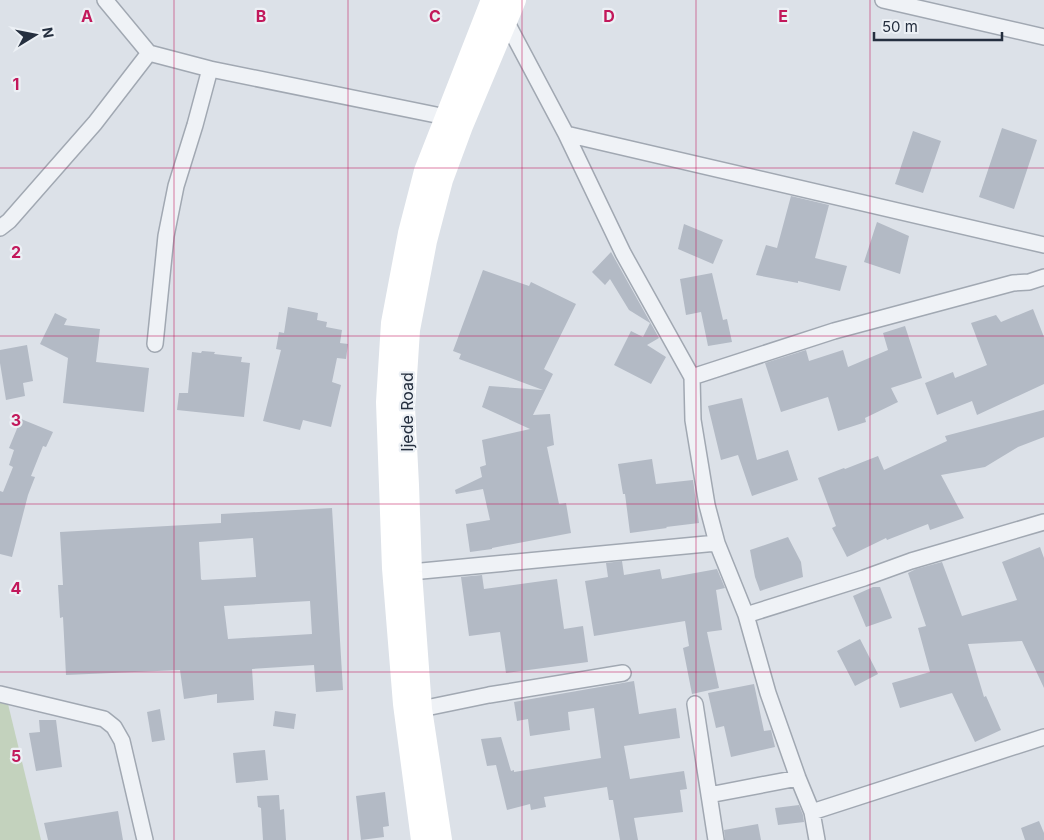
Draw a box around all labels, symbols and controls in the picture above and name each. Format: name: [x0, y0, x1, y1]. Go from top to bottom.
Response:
text: A: [81, 6, 93, 26]
text: B: [256, 6, 266, 26]
text: C: [429, 6, 441, 26]
text: D: [603, 6, 615, 26]
text: E: [778, 6, 788, 26]
north arrow: [10, 10, 60, 60]
scale bar: [874, 10, 1002, 42]
text: 50 m: [882, 17, 918, 36]
text: N: [39, 26, 58, 39]
text: 1: [13, 74, 19, 94]
text: 2: [11, 242, 21, 262]
street label: Ijede Road: [397, 372, 417, 452]
text: 3: [11, 410, 21, 430]
text: 4: [11, 578, 22, 598]
text: 5: [11, 746, 21, 766]

